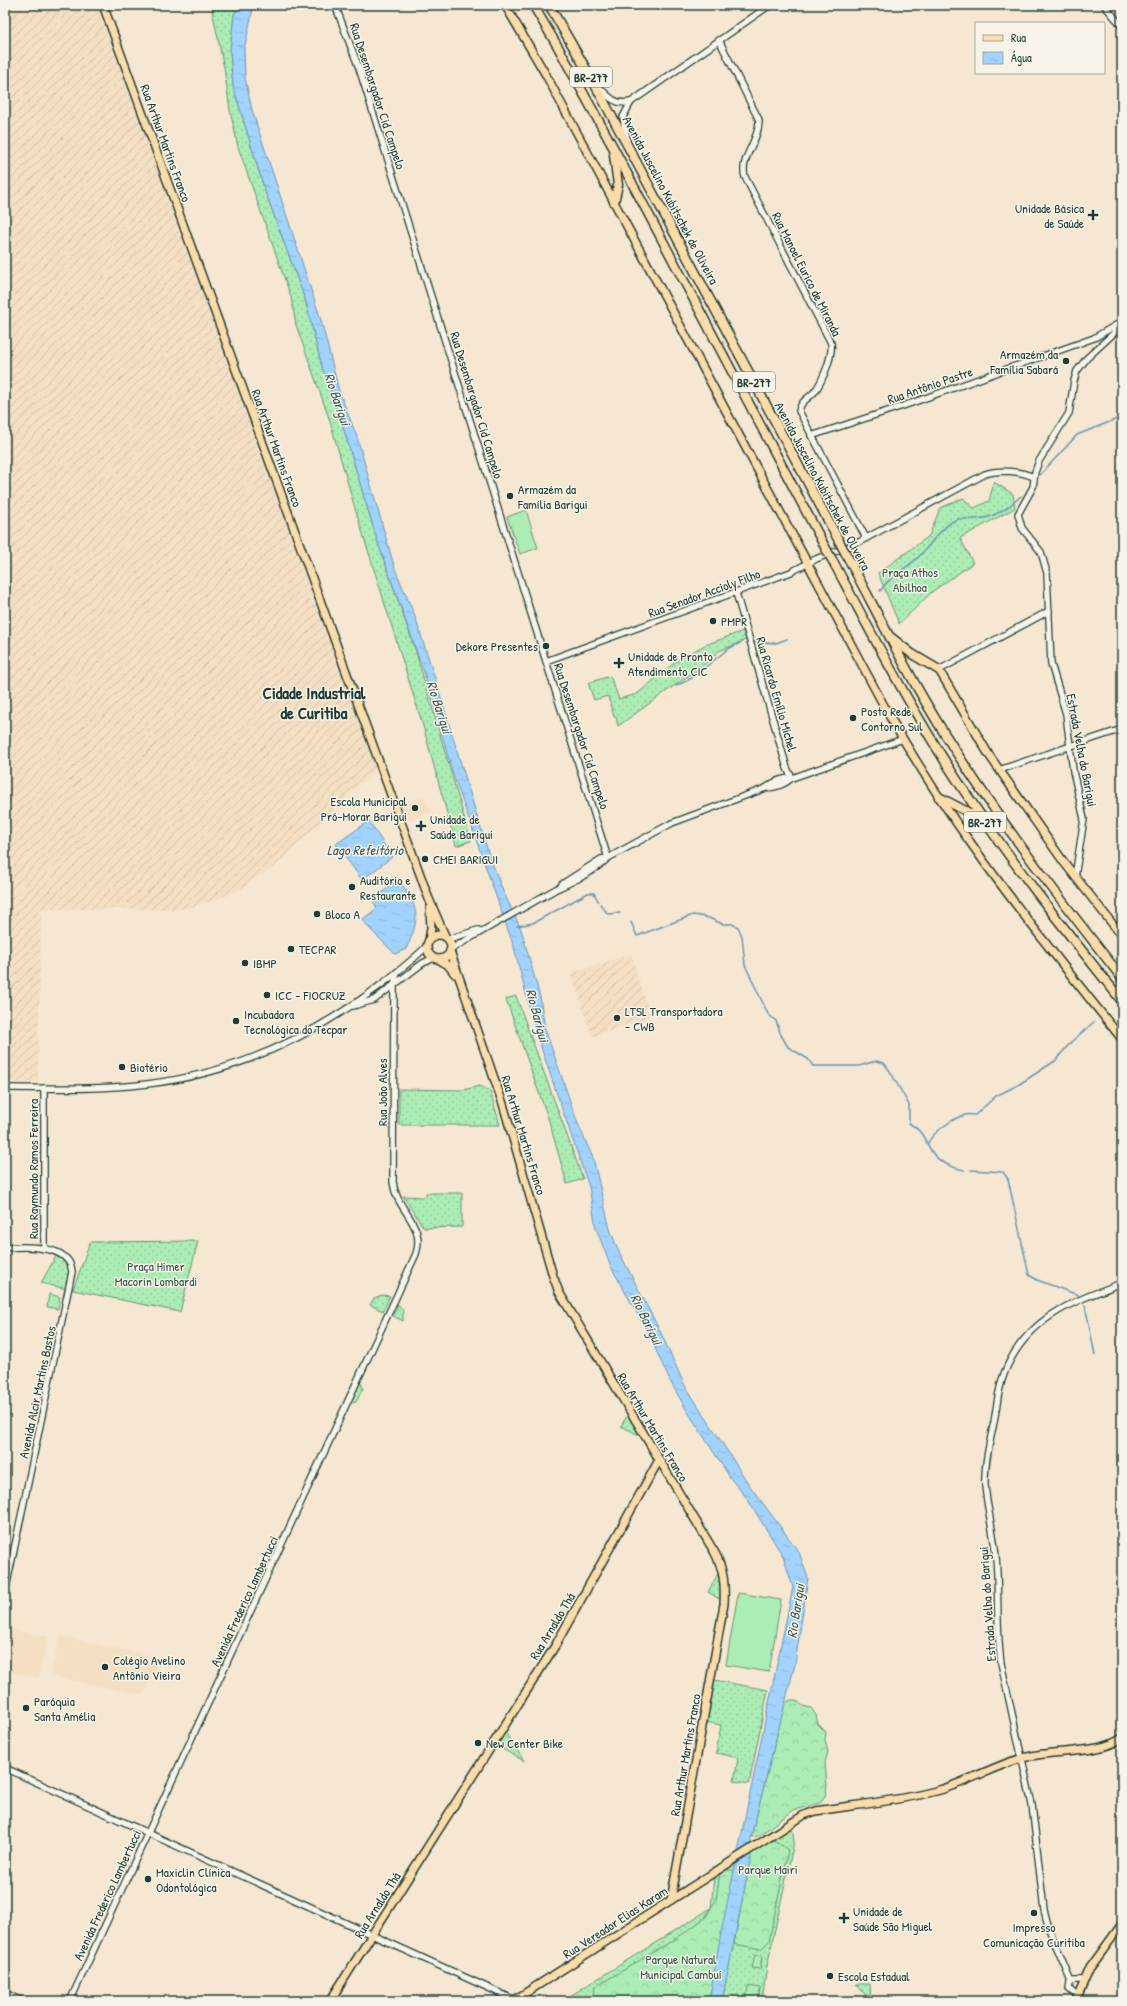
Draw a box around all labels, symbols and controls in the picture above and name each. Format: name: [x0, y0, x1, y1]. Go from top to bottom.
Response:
street label: Rua Desembargador Cid Campelo: [346, 21, 410, 171]
legend: [975, 22, 1105, 74]
text: Rua: [1011, 29, 1026, 46]
text: Água: [1011, 49, 1032, 66]
road number: BR-277: [570, 67, 612, 87]
street label: Rua Arthur Martins Franco: [136, 82, 196, 204]
street label: Avenida Juscelino Kubitschek de Oliveira: [619, 113, 723, 287]
place label: Unidade Básica de Saúde: [1015, 199, 1084, 232]
street label: Rua Manoel Eurico de Miranda: [768, 209, 846, 339]
marker: Unidade Básica de Saúde: [1087, 209, 1099, 221]
street label: Rua Desembargador Cid Campelo: [446, 329, 508, 481]
place label: Armazém da Família Sabará: [989, 345, 1058, 378]
marker: Armazém da Família Sabará: [1061, 356, 1071, 366]
street label: Rua Antônio Pastre: [885, 362, 975, 408]
water label: Rio Barigui: [319, 370, 356, 430]
road number: BR-277: [733, 372, 775, 392]
street label: Rua Arthur Martins Franco: [247, 387, 307, 509]
street label: Avenida Juscelino Kubitschek de Oliveira: [771, 399, 875, 573]
place label: Armazém da Família Barigui: [517, 480, 588, 513]
marker: Armazém da Família Barigui: [505, 491, 515, 501]
park label: Praça Athos Abilhoa: [882, 563, 938, 596]
street label: Rua Senador Accioly Filho: [645, 564, 763, 622]
place label: PMPR: [721, 612, 747, 630]
marker: PMPR: [708, 616, 718, 626]
street label: Rua Ricardo Emílio Michel: [752, 635, 802, 754]
place label: Dekore Presentes: [456, 637, 538, 655]
marker: Dekore Presentes: [541, 641, 551, 651]
place label: Unidade de Pronto Atendimento CIC: [628, 647, 713, 680]
marker: Unidade de Pronto Atendimento CIC: [613, 657, 625, 669]
street label: Rua Desembargador Cid Campelo: [550, 661, 614, 811]
water label: Rio Barigui: [422, 678, 458, 738]
district label: Cidade Industrial de Curitiba: [263, 681, 366, 724]
street label: Estrada Velha do Barigui: [1062, 692, 1102, 808]
place label: Posto Rede Contorno Sul: [861, 702, 923, 735]
marker: Posto Rede Contorno Sul: [848, 713, 858, 723]
place label: Escola Municipal Pró-Morar Barigui: [321, 792, 408, 825]
marker: Escola Municipal Pró-Morar Barigui: [410, 803, 420, 813]
place label: Unidade de Saúde Barigui: [430, 810, 493, 843]
road number: BR-277: [964, 812, 1006, 832]
marker: Unidade de Saúde Barigui: [415, 820, 427, 832]
water label: Lago Refeitório: [327, 840, 404, 860]
place label: CMEI BARIGUI: [433, 850, 498, 868]
marker: CMEI BARIGUI: [420, 854, 430, 864]
place label: Auditório e Restaurante: [360, 871, 416, 904]
marker: Auditório e Restaurante: [347, 882, 357, 892]
place label: Bloco A: [325, 905, 361, 923]
marker: Bloco A: [312, 909, 322, 919]
place label: TECPAR: [299, 940, 337, 958]
marker: TECPAR: [286, 944, 296, 954]
place label: IBMP: [253, 954, 277, 972]
marker: IBMP: [240, 958, 250, 968]
place label: ICC - FIOCRUZ: [275, 986, 346, 1004]
water label: Rio Barigui: [521, 986, 555, 1046]
marker: ICC - FIOCRUZ: [262, 990, 272, 1000]
place label: LTSL Transportadora - CWB: [625, 1002, 723, 1035]
place label: Incubadora Tecnológica do Tecpar: [244, 1005, 347, 1038]
marker: LTSL Transportadora - CWB: [612, 1013, 622, 1023]
marker: Incubadora Tecnológica do Tecpar: [231, 1016, 241, 1026]
place label: Biotério: [130, 1058, 168, 1076]
street label: Rua João Alves: [373, 1058, 391, 1126]
marker: Biotério: [117, 1062, 127, 1072]
street label: Rua Arthur Martins Franco: [497, 1073, 551, 1197]
street label: Rua Raymundo Ramos Ferreira: [24, 1099, 42, 1239]
park label: Praça Himer Macorin Lombardi: [115, 1257, 197, 1290]
water label: Rio Barigui: [626, 1290, 668, 1350]
street label: Avenida Alcir Martins Bastos: [14, 1324, 60, 1460]
street label: Rua Arthur Martins Franco: [613, 1369, 693, 1485]
street label: Avenida Frederico Lambertucci: [206, 1533, 282, 1669]
street label: Estrada Velha do Barigui: [974, 1546, 1000, 1662]
water label: Rio Barigui: [781, 1581, 810, 1640]
street label: Rua Arnaldo Thá: [525, 1589, 579, 1663]
place label: Colégio Avelino Antônio Vieira: [113, 1651, 185, 1684]
marker: Colégio Avelino Antônio Vieira: [100, 1662, 110, 1672]
place label: Paróquia Santa Amélia: [34, 1692, 95, 1725]
street label: Rua Arthur Martins Franco: [665, 1692, 705, 1818]
marker: Paróquia Santa Amélia: [21, 1703, 31, 1713]
place label: New Center Bike: [486, 1734, 563, 1752]
marker: New Center Bike: [473, 1738, 483, 1748]
street label: Avenida Frederico Lambertucci: [69, 1827, 145, 1963]
park label: Parque Mairi: [738, 1860, 798, 1878]
place label: Maxiclin Clínica Odontológica: [156, 1863, 230, 1896]
street label: Rua Arnaldo Thá: [350, 1868, 404, 1942]
marker: Maxiclin Clínica Odontológica: [143, 1874, 153, 1884]
street label: Rua Vereador Elias Karam: [559, 1881, 671, 1963]
place label: Unidade de Saúde São Miguel: [853, 1902, 933, 1935]
marker: Impresso Comunicação Curitiba: [1029, 1908, 1039, 1918]
marker: Unidade de Saúde São Miguel: [838, 1912, 850, 1924]
place label: Impresso Comunicação Curitiba: [983, 1918, 1085, 1951]
park label: Parque Natural Municipal Cambuí: [640, 1950, 722, 1983]
place label: Escola Estadual: [838, 1967, 910, 1985]
marker: Escola Estadual: [825, 1971, 835, 1981]

